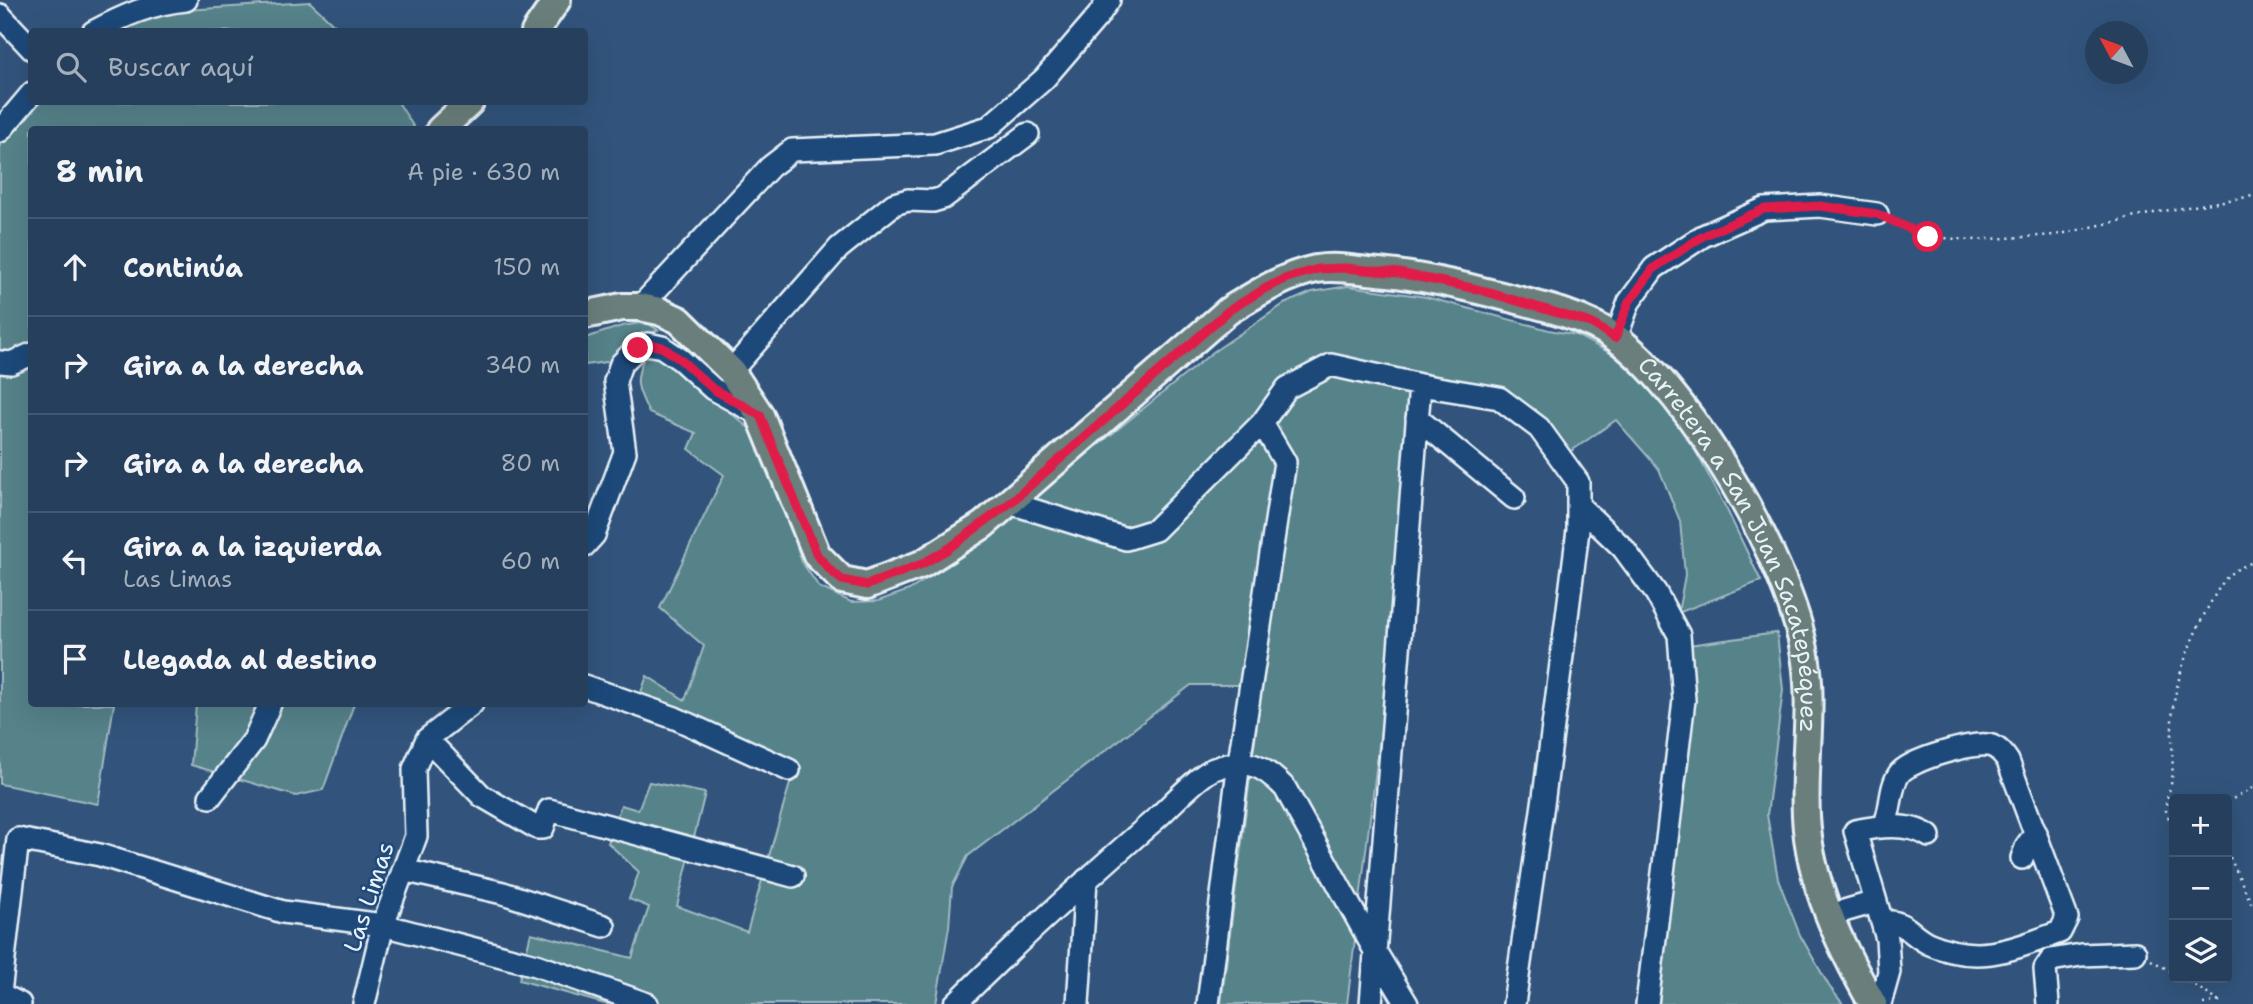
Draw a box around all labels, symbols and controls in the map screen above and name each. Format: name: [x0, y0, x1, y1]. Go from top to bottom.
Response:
north arrow: [2085, 21, 2148, 84]
search box: [28, 28, 588, 105]
icon: search: [52, 48, 90, 86]
text: Buscar aquí: [108, 49, 254, 84]
text: 8 min: [56, 151, 143, 192]
text: A pie · 630 m: [407, 157, 560, 187]
route start: [1912, 221, 1943, 252]
icon: ahead: [56, 248, 94, 286]
text: Continúa: [123, 250, 243, 285]
text: 150 m: [493, 252, 560, 282]
route end: [622, 332, 653, 363]
icon: right: [56, 346, 94, 384]
text: Gira a la derecha: [123, 348, 364, 383]
text: 340 m: [485, 350, 560, 380]
street label: Carretera a San Juan Sacatepéquez: [1631, 350, 1825, 733]
icon: right: [56, 444, 94, 482]
text: Gira a la derecha: [123, 446, 364, 481]
text: 80 m: [501, 448, 560, 478]
text: Gira a la izquierda: [123, 529, 382, 564]
icon: left: [56, 542, 94, 580]
text: 60 m: [501, 546, 560, 576]
text: Las Limas: [123, 564, 233, 594]
icon: arrive: [56, 640, 94, 678]
text: Llegada al destino: [123, 642, 377, 677]
map controls: [2169, 794, 2232, 983]
button: +: [2169, 794, 2232, 857]
street label: Las Limas: [336, 838, 402, 956]
button: −: [2169, 857, 2232, 920]
button: layers: [2169, 920, 2232, 983]

